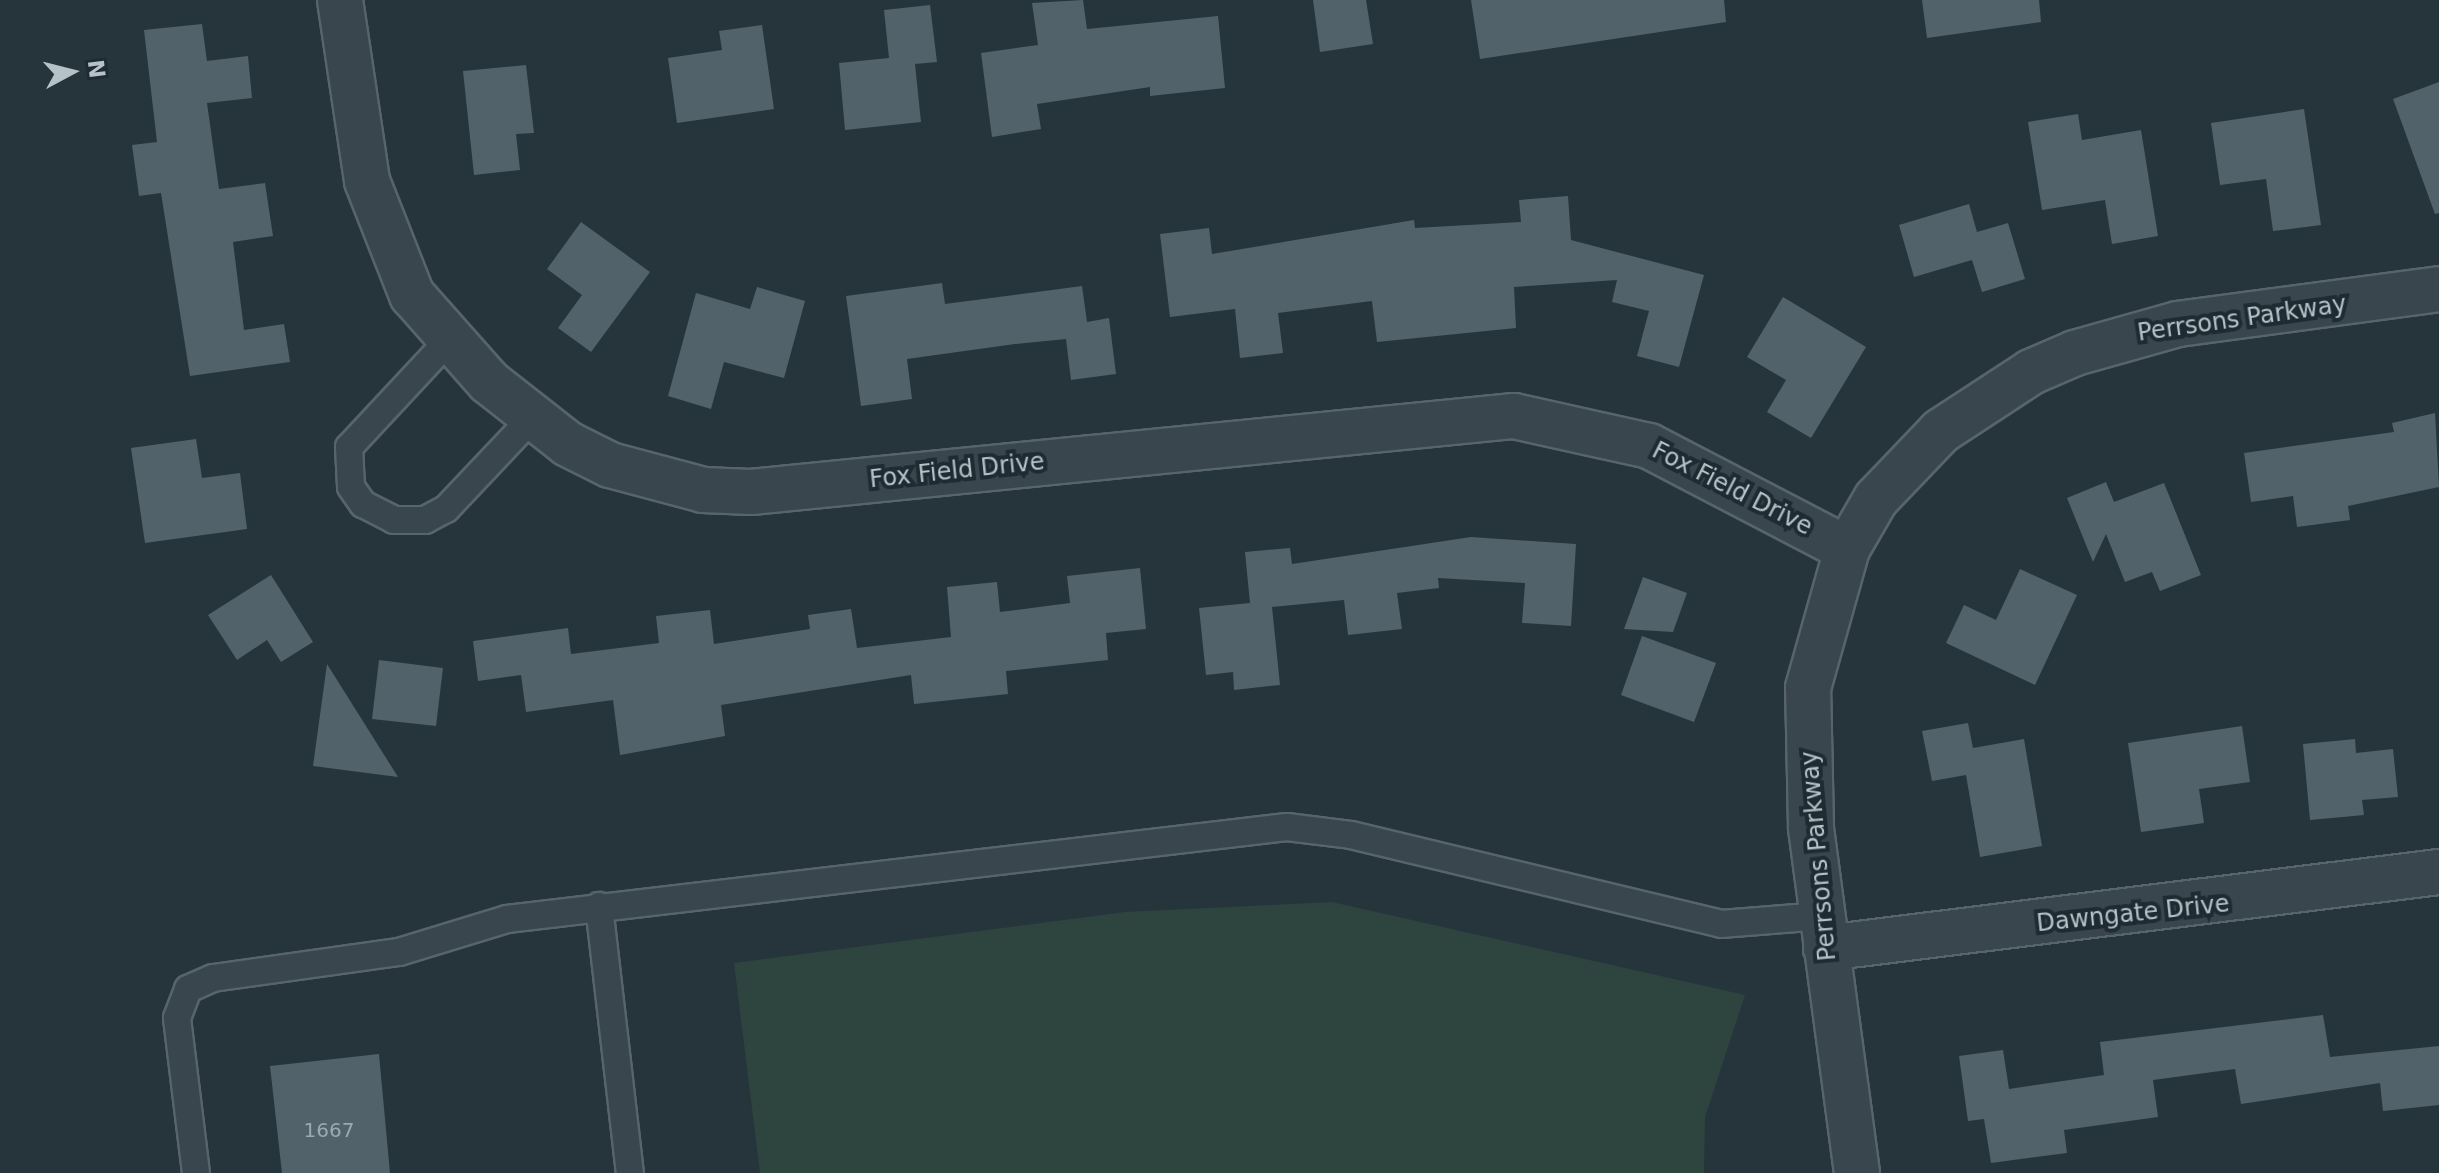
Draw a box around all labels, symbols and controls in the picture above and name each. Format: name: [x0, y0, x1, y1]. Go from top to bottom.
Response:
north arrow: [32, 32, 112, 112]
text: N: [83, 58, 110, 80]
street label: Perrsons Parkway: [2136, 290, 2348, 348]
street label: Fox Field Drive: [1647, 436, 1817, 542]
street label: Fox Field Drive: [868, 447, 1046, 495]
street label: Perrsons Parkway: [1795, 750, 1843, 962]
street label: Dawngate Drive: [2035, 890, 2231, 938]
house number: 1667: [304, 1118, 354, 1142]

